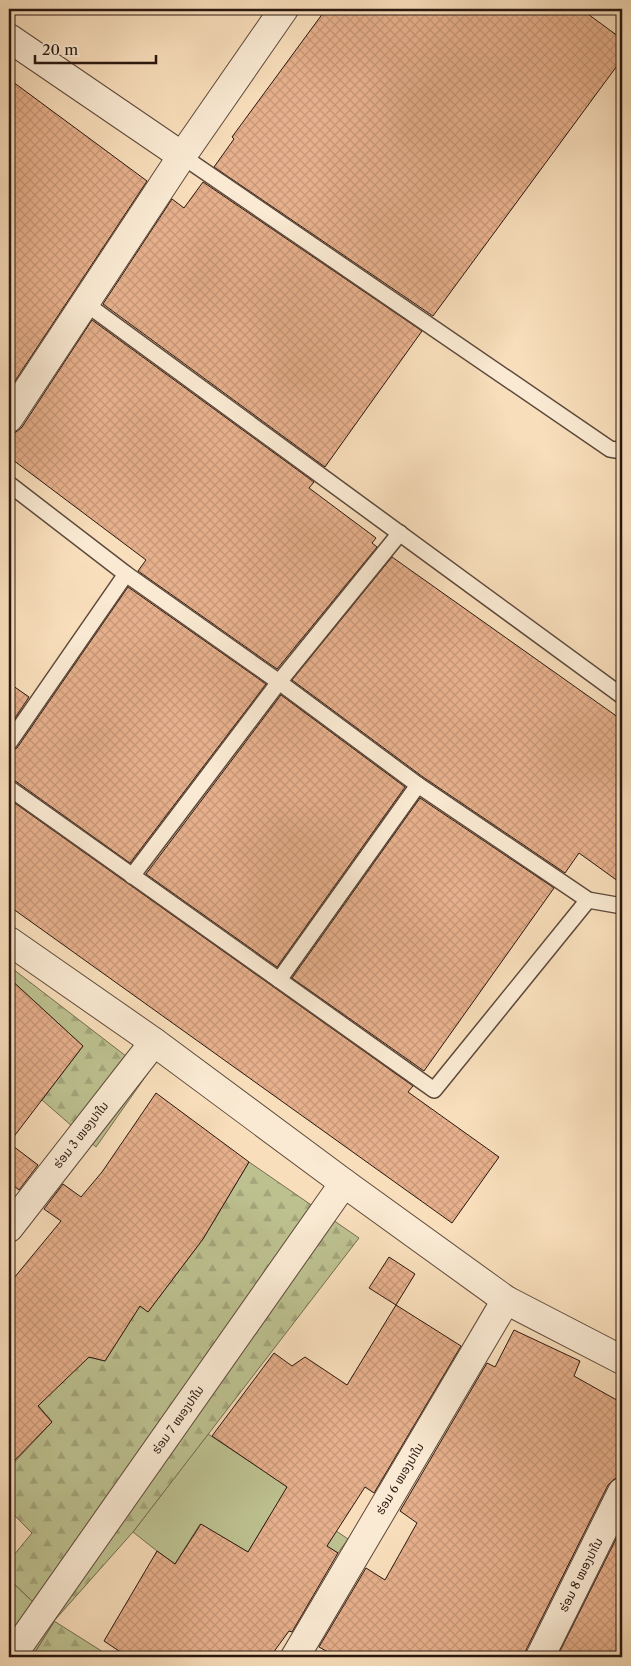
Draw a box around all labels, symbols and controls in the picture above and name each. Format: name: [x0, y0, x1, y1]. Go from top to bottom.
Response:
scale bar: [35, 32, 156, 64]
text: 20 m: [42, 40, 78, 59]
street label: ຮ່ອມ 3 ໜອງປາໃນ: [50, 1098, 111, 1171]
street label: ຮ່ອມ 7 ໜອງປາໃນ: [149, 1383, 207, 1457]
street label: ຮ່ອມ 6 ໜອງປາໃນ: [372, 1440, 427, 1517]
street label: ຮ່ອມ 8 ໜອງປາໃນ: [555, 1535, 606, 1614]

